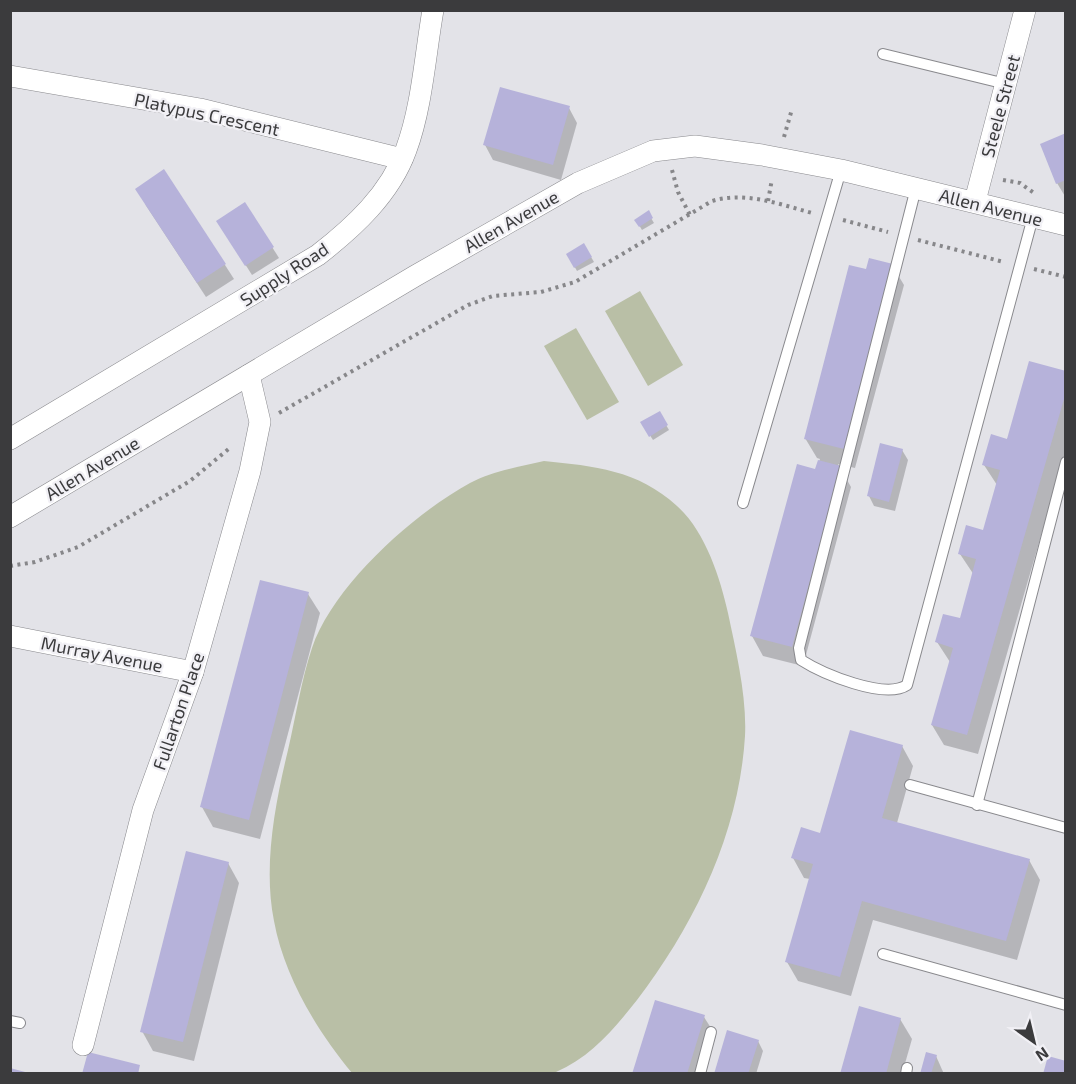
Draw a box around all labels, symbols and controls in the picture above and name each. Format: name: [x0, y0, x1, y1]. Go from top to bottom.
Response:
street label: Steele Street: [976, 52, 1024, 160]
street label: Platypus Crescent: [132, 88, 282, 140]
street label: Allen Avenue: [937, 184, 1045, 230]
street label: Allen Avenue: [460, 185, 562, 257]
street label: Supply Road: [236, 237, 332, 311]
street label: Allen Avenue: [41, 431, 143, 505]
street label: Murray Avenue: [39, 631, 165, 677]
street label: Fullarton Place: [148, 649, 208, 773]
north arrow: [1004, 1012, 1064, 1072]
text: N: [1033, 1044, 1053, 1066]

